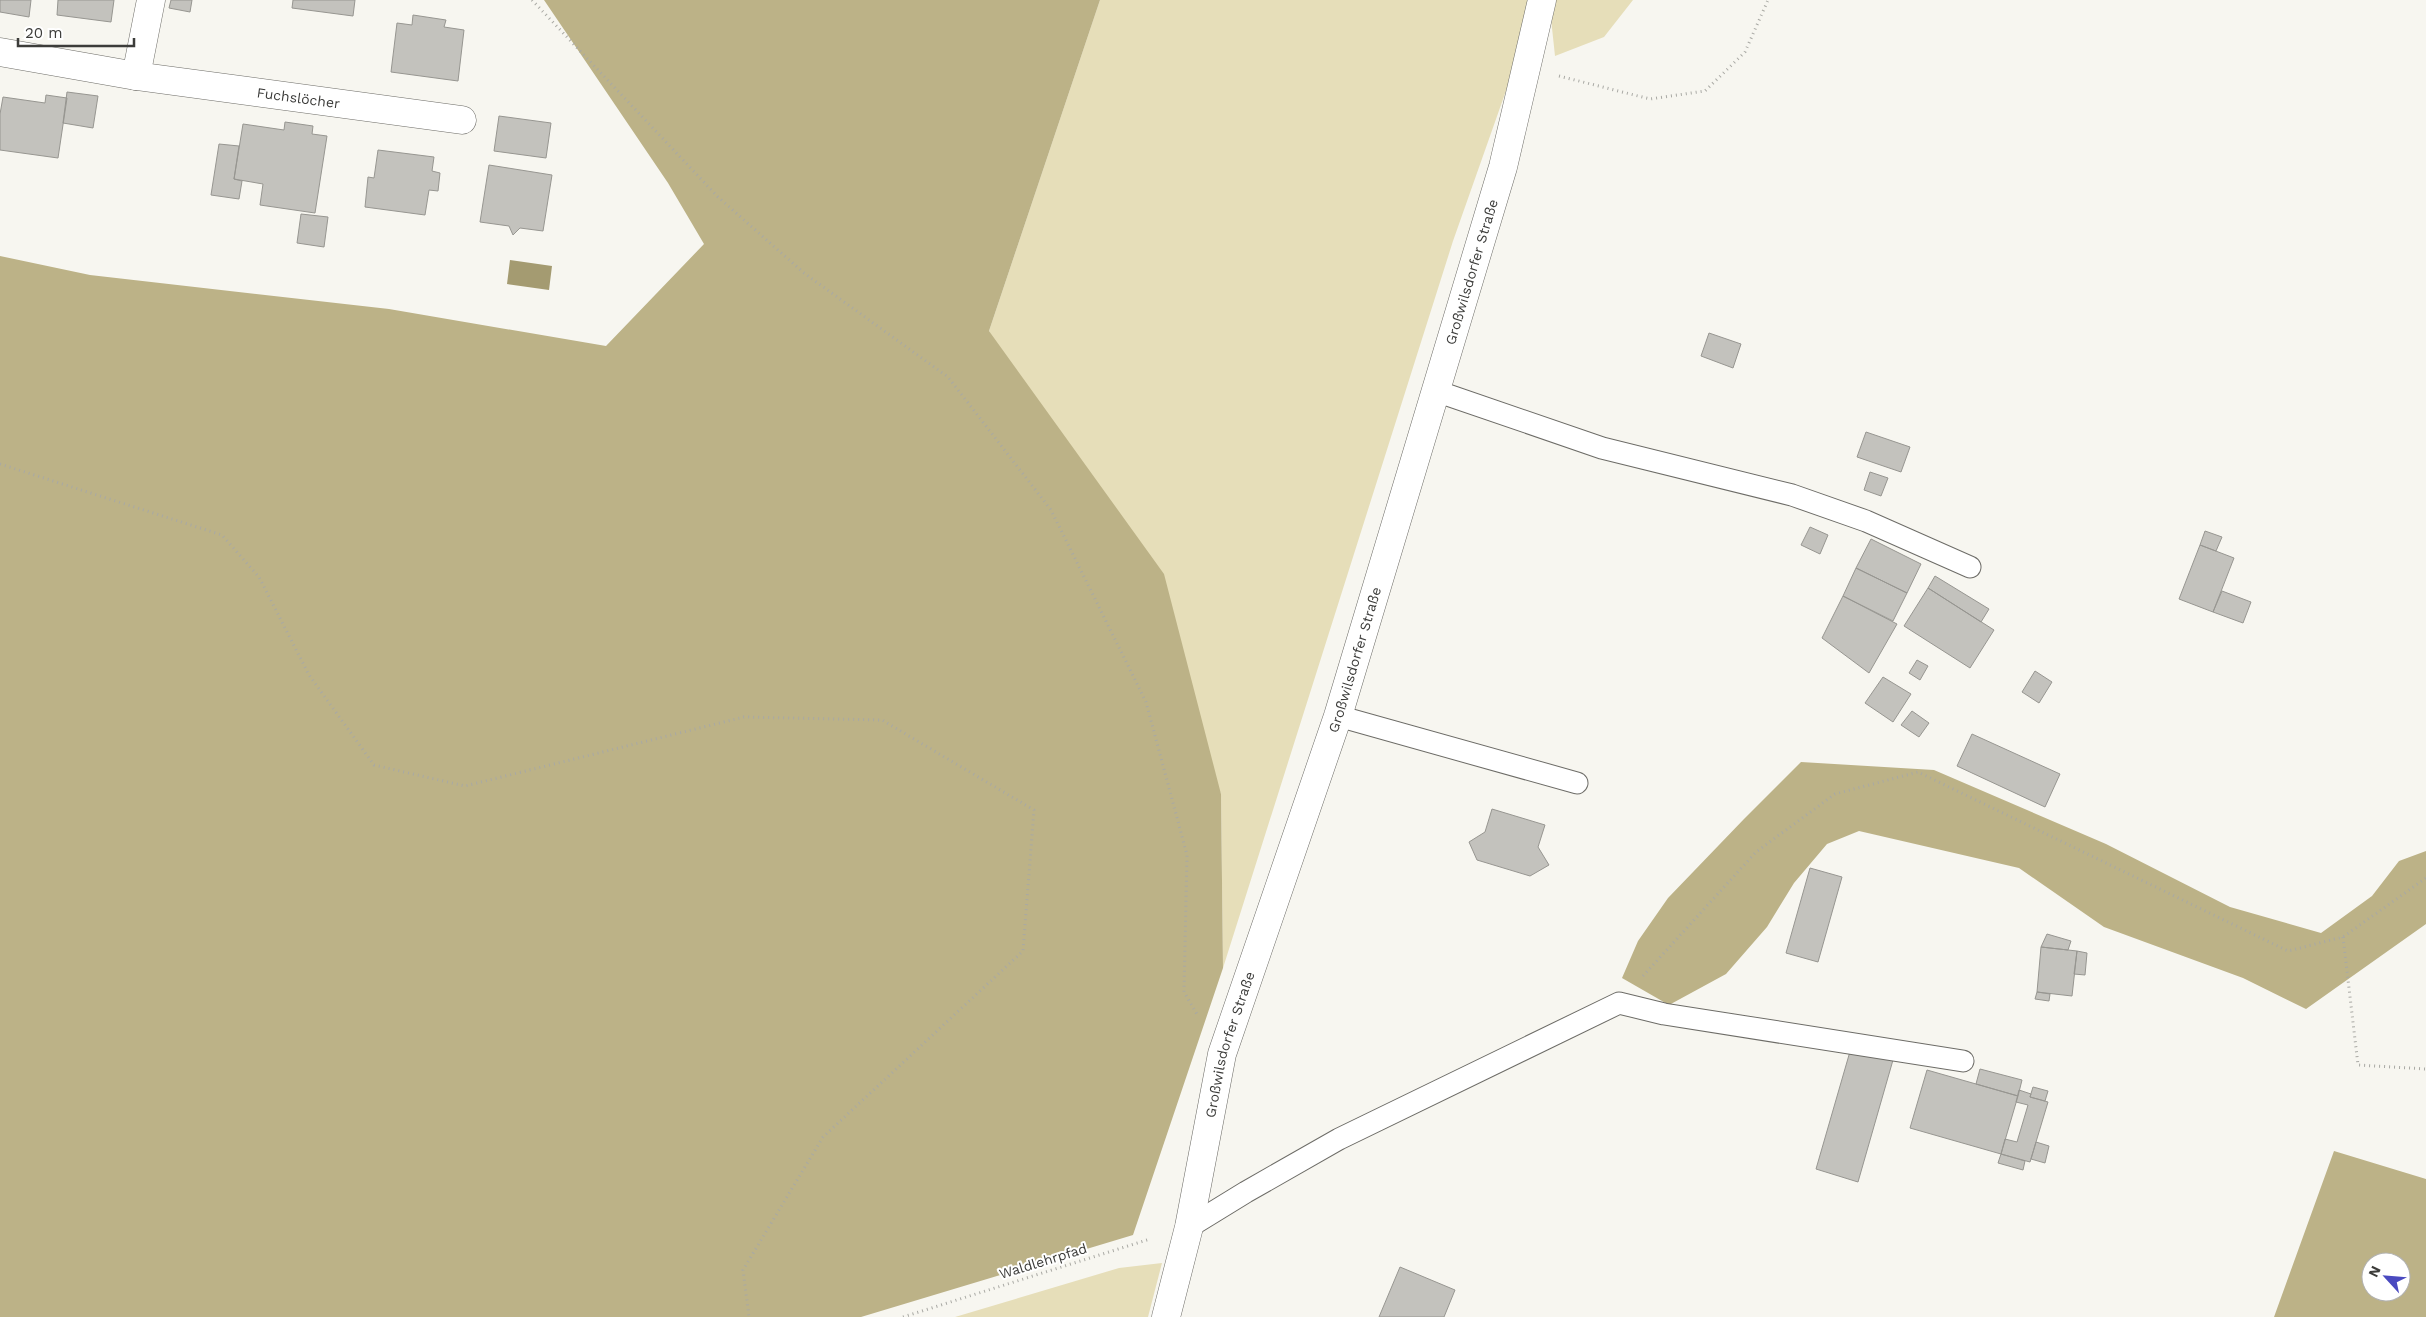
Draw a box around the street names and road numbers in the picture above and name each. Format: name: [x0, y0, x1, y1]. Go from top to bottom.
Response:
street label: Fuchslöcher: [256, 84, 341, 111]
street label: Großwilsdorfer Straße: [1442, 197, 1501, 347]
street label: Großwilsdorfer Straße: [1325, 585, 1384, 735]
street label: Großwilsdorfer Straße: [1202, 970, 1258, 1119]
street label: Waldlehrpfad: [997, 1240, 1089, 1282]

